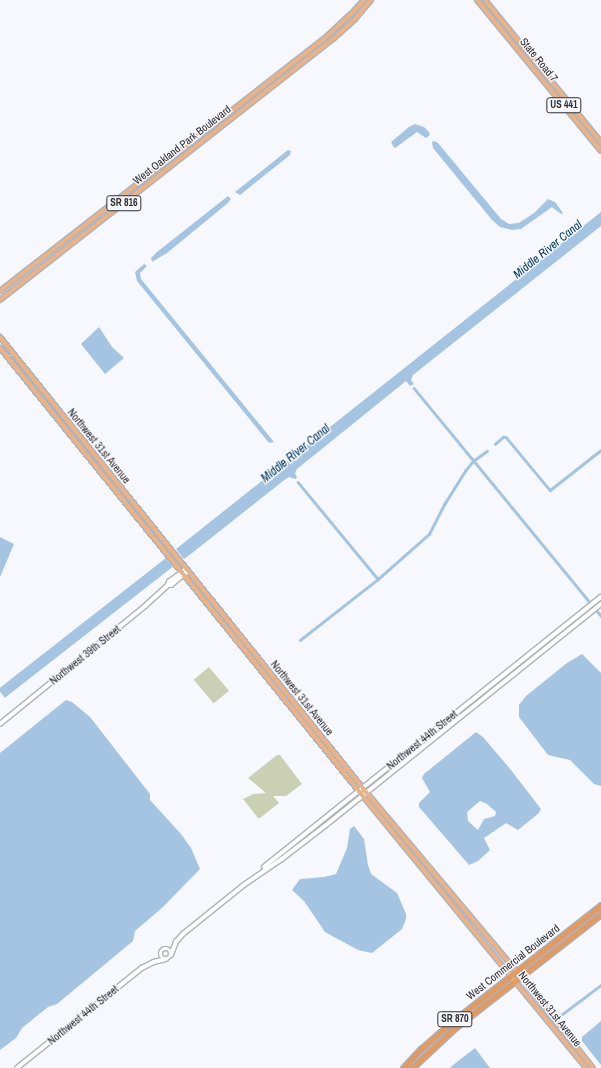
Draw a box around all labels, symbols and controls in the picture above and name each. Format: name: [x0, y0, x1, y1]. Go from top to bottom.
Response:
street label: State Road 7: [517, 35, 561, 85]
road number: US 441: [546, 97, 582, 113]
street label: West Oakland Park Boulevard: [130, 103, 234, 187]
road number: SR 816: [106, 195, 142, 211]
water label: Middle River Canal: [511, 218, 585, 282]
street label: Northwest 31st Avenue: [65, 406, 133, 486]
water label: Middle River Canal: [259, 422, 333, 486]
street label: Northwest 39th Street: [47, 622, 123, 688]
street label: Northwest 31st Avenue: [268, 658, 336, 738]
street label: Northwest 44th Street: [384, 707, 460, 773]
street label: West Commercial Boulevard: [464, 922, 562, 1002]
street label: Northwest 31st Avenue: [516, 969, 584, 1049]
street label: Northwest 44th Street: [45, 982, 121, 1048]
road number: SR 870: [437, 1011, 473, 1027]

